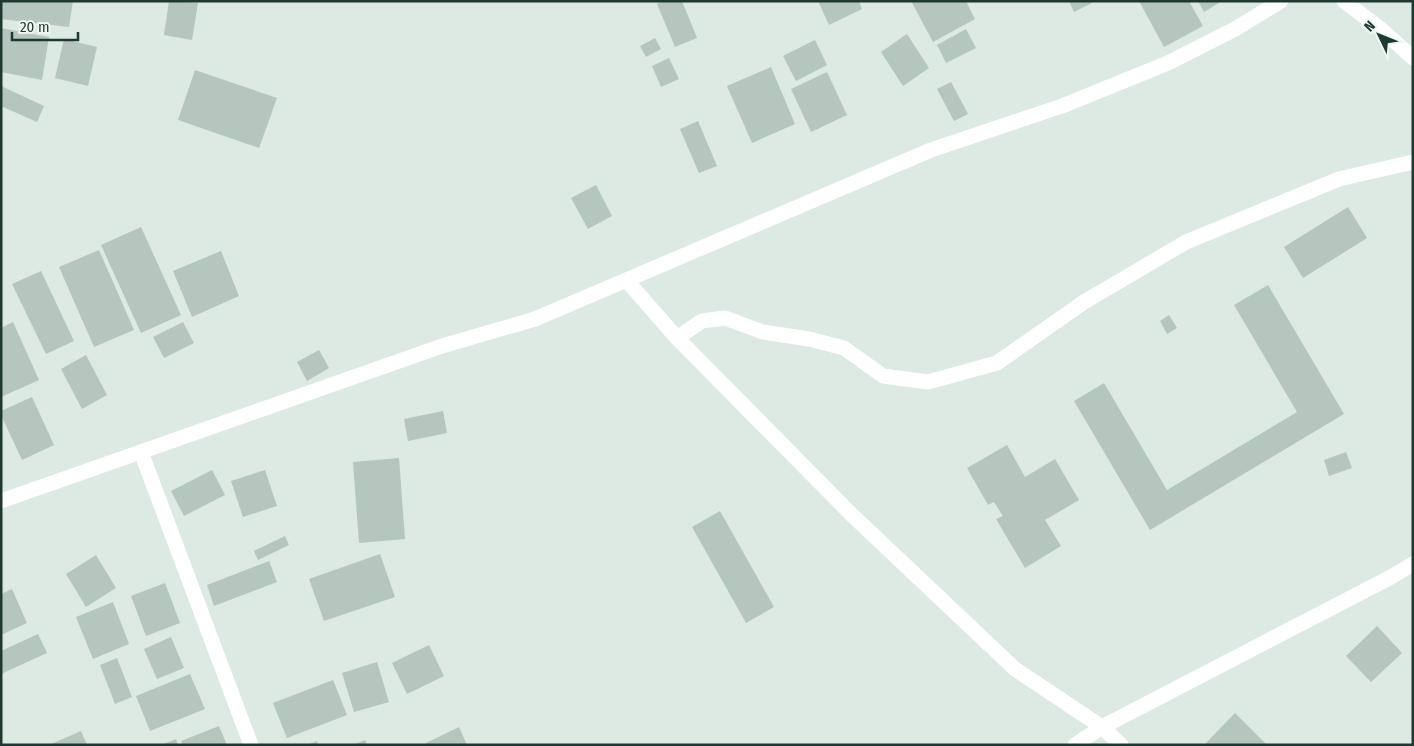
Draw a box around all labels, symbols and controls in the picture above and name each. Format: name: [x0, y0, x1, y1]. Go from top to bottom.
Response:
scale bar: [12, 10, 79, 42]
north arrow: [1354, 10, 1404, 60]
text: 20 m: [20, 18, 50, 36]
text: N: [1361, 18, 1379, 35]

